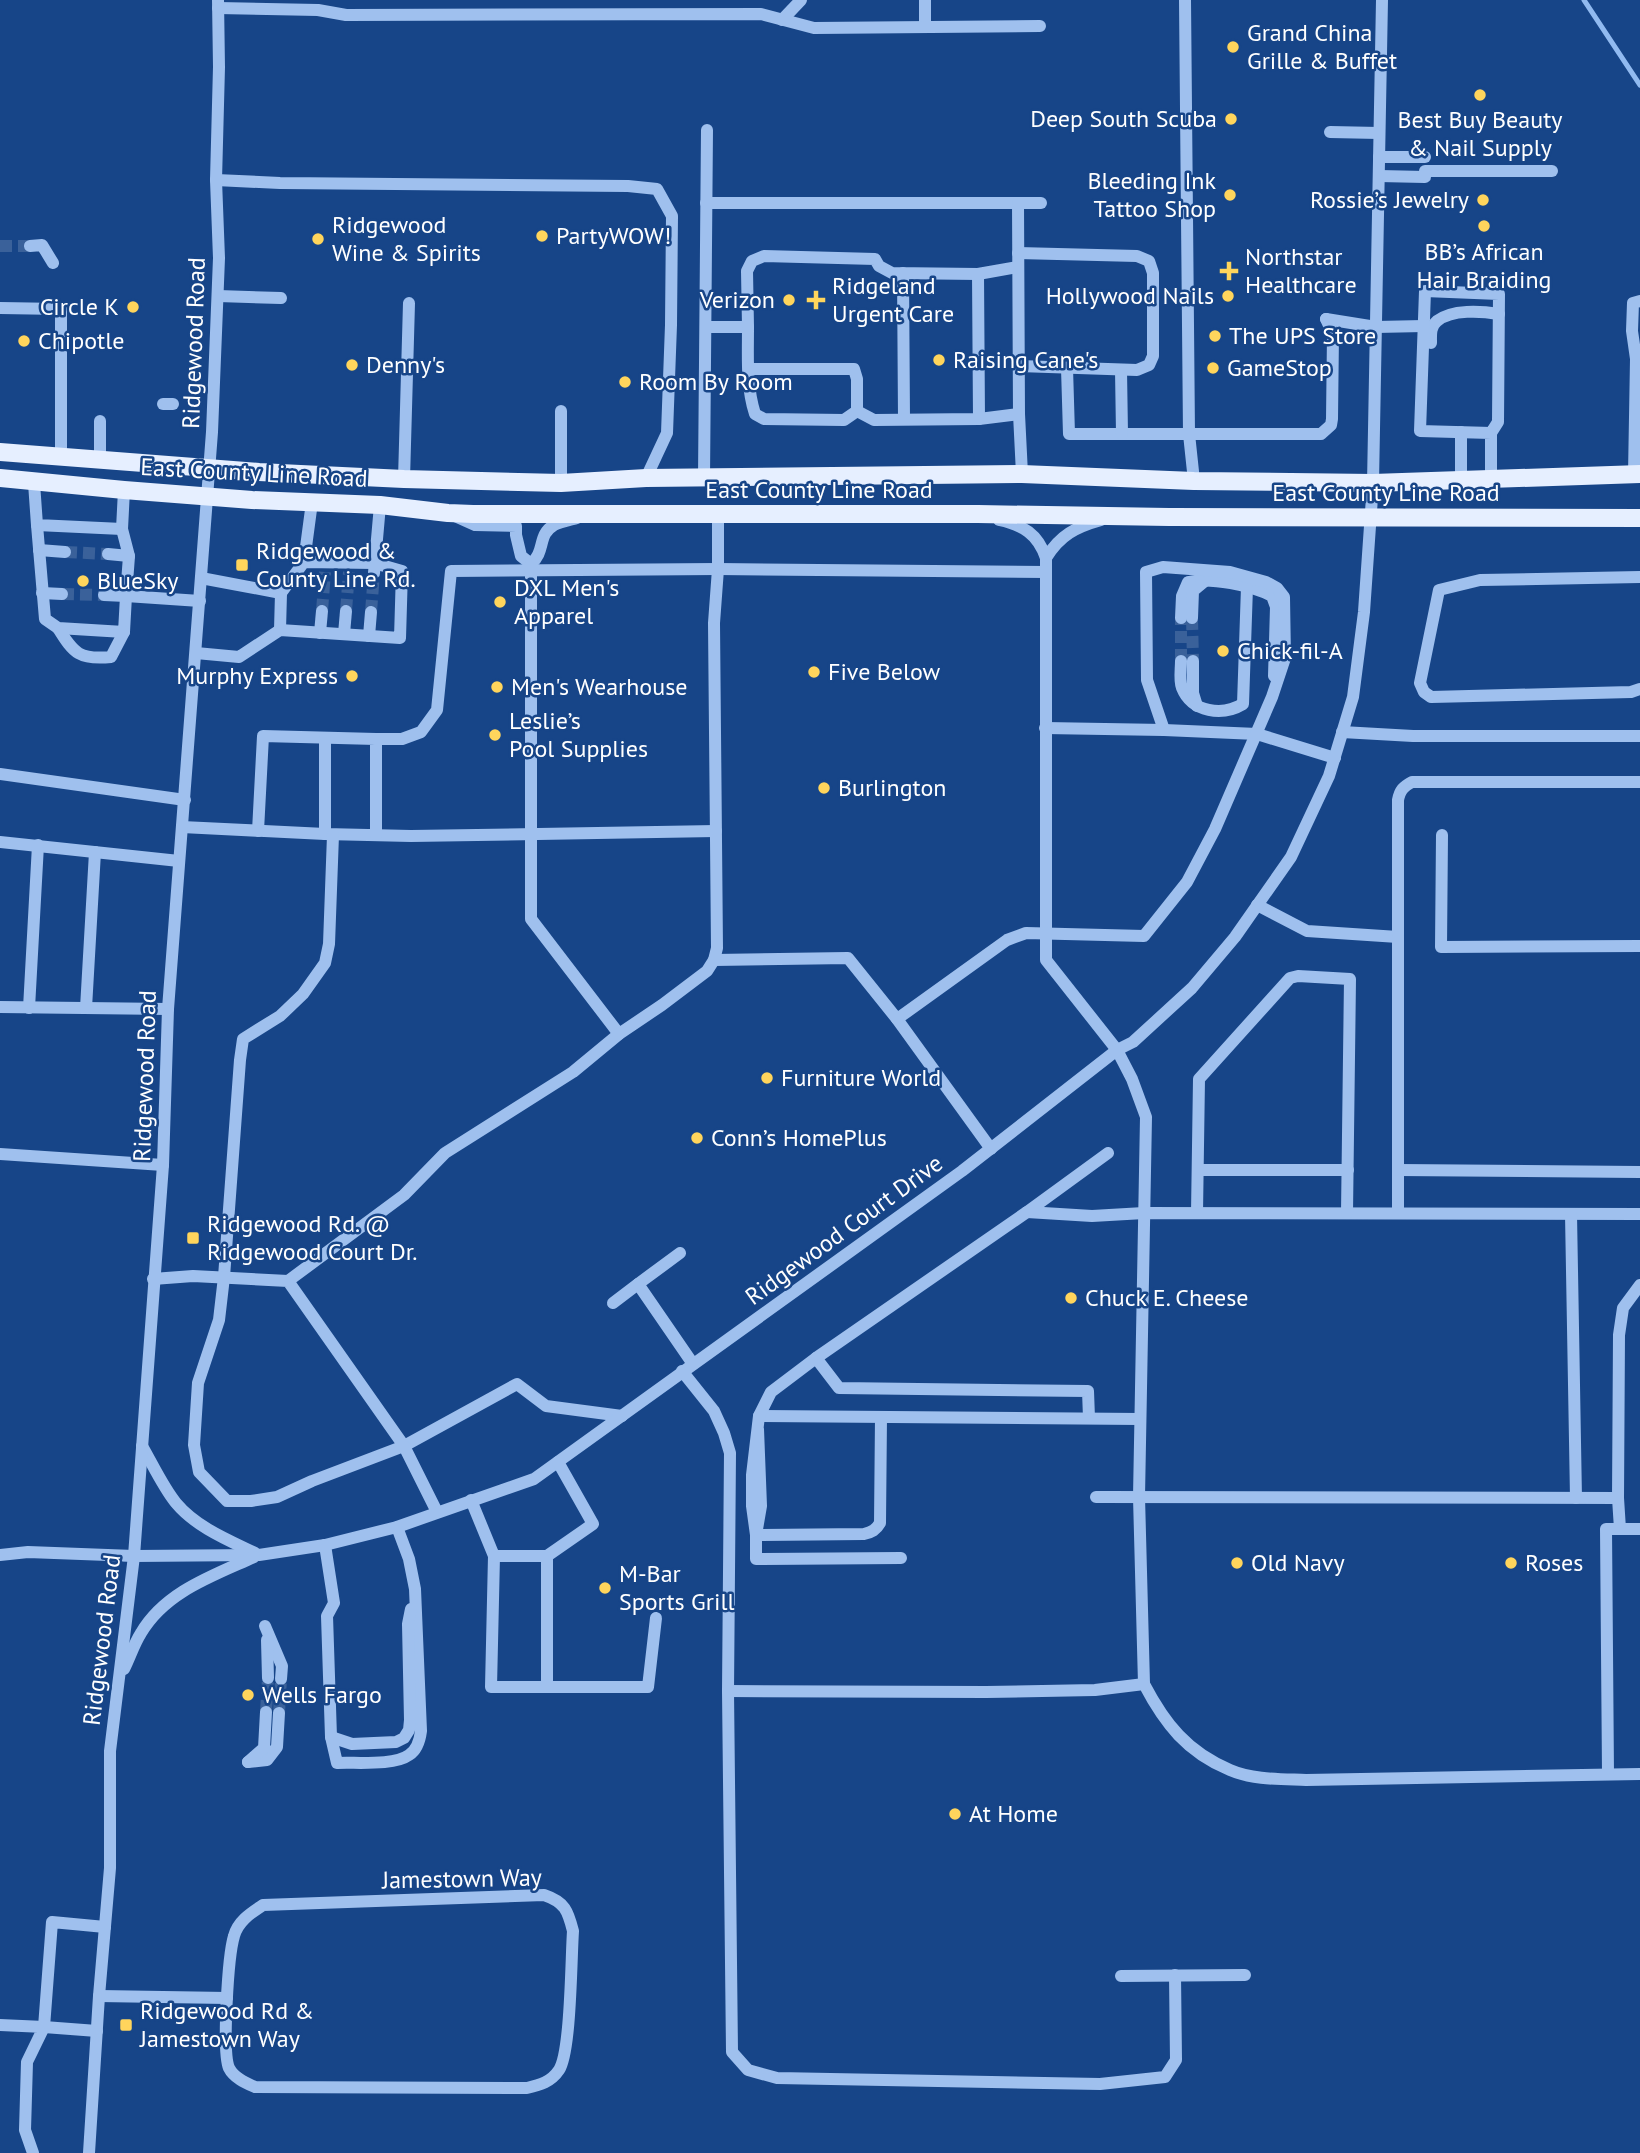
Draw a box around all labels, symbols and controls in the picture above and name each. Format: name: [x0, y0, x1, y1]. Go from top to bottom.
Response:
place label: Grand China Grille & Buffet: [1247, 17, 1397, 76]
marker: Grand China Grille & Buffet: [1225, 39, 1241, 55]
marker: Best Buy Beauty & Nail Supply: [1472, 87, 1488, 103]
place label: Deep South Scuba: [1030, 103, 1217, 134]
place label: Best Buy Beauty & Nail Supply: [1398, 104, 1562, 163]
marker: Deep South Scuba: [1223, 111, 1239, 127]
place label: Bleeding Ink Tattoo Shop: [1087, 165, 1216, 224]
place label: Rossie’s Jewelry: [1310, 184, 1469, 215]
marker: Bleeding Ink Tattoo Shop: [1222, 187, 1238, 203]
marker: Rossie’s Jewelry: [1475, 192, 1491, 208]
place label: Ridgewood Wine & Spirits: [332, 209, 481, 268]
marker: BB’s African Hair Braiding: [1476, 218, 1492, 234]
place label: PartyWOW!: [556, 220, 671, 251]
marker: PartyWOW!: [534, 228, 550, 244]
marker: Ridgewood Wine & Spirits: [310, 231, 326, 247]
place label: BB’s African Hair Braiding: [1417, 236, 1551, 295]
place label: Northstar Healthcare: [1245, 241, 1357, 300]
street label: Ridgewood Road: [175, 257, 212, 429]
marker: Northstar Healthcare: [1219, 261, 1239, 281]
place label: Ridgeland Urgent Care: [832, 270, 954, 329]
place label: Hollywood Nails: [1046, 280, 1214, 311]
place label: Verizon: [699, 284, 775, 315]
marker: Hollywood Nails: [1220, 288, 1236, 304]
marker: Ridgeland Urgent Care: [806, 290, 826, 310]
place label: Circle K: [40, 291, 119, 322]
marker: Verizon: [781, 292, 797, 308]
marker: Circle K: [125, 299, 141, 315]
place label: The UPS Store: [1229, 320, 1376, 351]
place label: Chipotle: [38, 325, 124, 356]
marker: The UPS Store: [1207, 328, 1223, 344]
marker: Chipotle: [16, 333, 32, 349]
place label: Raising Cane's: [953, 344, 1098, 375]
place label: Denny's: [366, 349, 445, 380]
marker: Raising Cane's: [931, 352, 947, 368]
place label: GameStop: [1227, 352, 1332, 383]
marker: Denny's: [344, 357, 360, 373]
marker: GameStop: [1205, 360, 1221, 376]
place label: Room By Room: [639, 366, 793, 397]
marker: Room By Room: [617, 374, 633, 390]
street label: East County Line Road: [140, 451, 368, 494]
street label: East County Line Road: [705, 474, 933, 505]
street label: East County Line Road: [1272, 477, 1500, 508]
place label: Ridgewood & County Line Rd.: [256, 535, 416, 594]
marker: Ridgewood & County Line Rd.: [234, 557, 250, 573]
place label: BlueSky: [97, 565, 178, 596]
place label: DXL Men's Apparel: [514, 572, 619, 631]
marker: BlueSky: [75, 573, 91, 589]
marker: DXL Men's Apparel: [492, 594, 508, 610]
place label: Chick-fil-A: [1237, 635, 1343, 666]
marker: Chick-fil-A: [1215, 643, 1231, 659]
place label: Five Below: [828, 656, 941, 687]
place label: Murphy Express: [176, 660, 338, 691]
marker: Five Below: [806, 664, 822, 680]
marker: Murphy Express: [344, 668, 360, 684]
place label: Men's Wearhouse: [511, 671, 687, 702]
marker: Men's Wearhouse: [489, 679, 505, 695]
place label: Leslie’s Pool Supplies: [509, 705, 648, 764]
marker: Leslie’s Pool Supplies: [487, 727, 503, 743]
place label: Burlington: [838, 772, 946, 803]
marker: Burlington: [816, 780, 832, 796]
street label: Ridgewood Road: [126, 990, 163, 1162]
place label: Furniture World: [781, 1062, 941, 1093]
marker: Furniture World: [759, 1070, 775, 1086]
place label: Conn’s HomePlus: [711, 1122, 887, 1153]
marker: Conn’s HomePlus: [689, 1130, 705, 1146]
street label: Ridgewood Court Drive: [739, 1147, 949, 1312]
place label: Ridgewood Rd. @ Ridgewood Court Dr.: [207, 1208, 418, 1267]
marker: Ridgewood Rd. @ Ridgewood Court Dr.: [185, 1230, 201, 1246]
place label: Chuck E. Cheese: [1085, 1282, 1249, 1313]
marker: Chuck E. Cheese: [1063, 1290, 1079, 1306]
place label: Old Navy: [1251, 1547, 1345, 1578]
place label: Roses: [1525, 1547, 1583, 1578]
street label: Ridgewood Road: [76, 1553, 127, 1727]
marker: Old Navy: [1229, 1555, 1245, 1571]
marker: Roses: [1503, 1555, 1519, 1571]
place label: M-Bar Sports Grill: [619, 1558, 734, 1617]
marker: M-Bar Sports Grill: [597, 1580, 613, 1596]
place label: Wells Fargo: [262, 1679, 382, 1710]
marker: Wells Fargo: [240, 1687, 256, 1703]
place label: At Home: [969, 1798, 1058, 1829]
marker: At Home: [947, 1806, 963, 1822]
street label: Jamestown Way: [381, 1862, 542, 1895]
place label: Ridgewood Rd & Jamestown Way: [139, 1995, 314, 2054]
marker: Ridgewood Rd & Jamestown Way: [118, 2017, 134, 2033]

